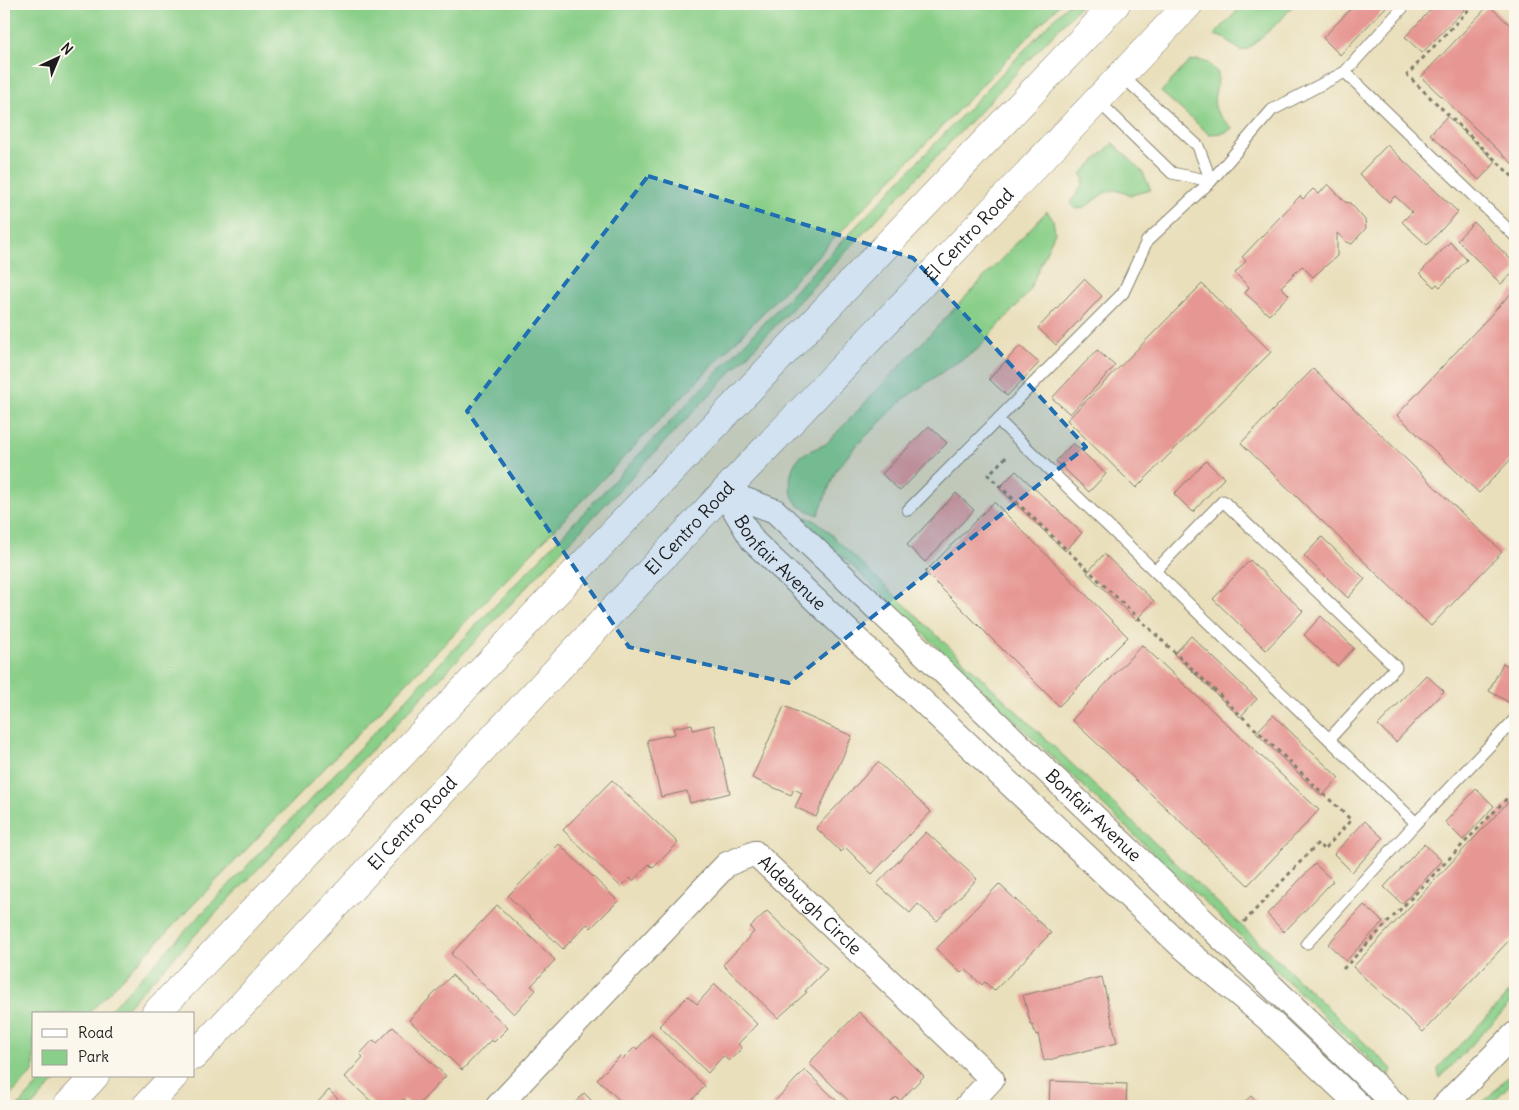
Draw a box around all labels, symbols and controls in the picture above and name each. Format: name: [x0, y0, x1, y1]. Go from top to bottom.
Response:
north arrow: [32, 32, 82, 82]
text: N: [57, 39, 77, 58]
street label: El Centro Road: [919, 183, 1019, 286]
street label: El Centro Road: [640, 476, 739, 580]
street label: Bonfair Avenue: [729, 511, 831, 615]
street label: Bonfair Avenue: [1041, 764, 1147, 866]
street label: El Centro Road: [363, 771, 462, 875]
street label: Aldeburgh Circle: [754, 850, 867, 960]
legend: [32, 1012, 195, 1078]
text: Road: [78, 1023, 113, 1042]
text: Park: [78, 1047, 109, 1066]

